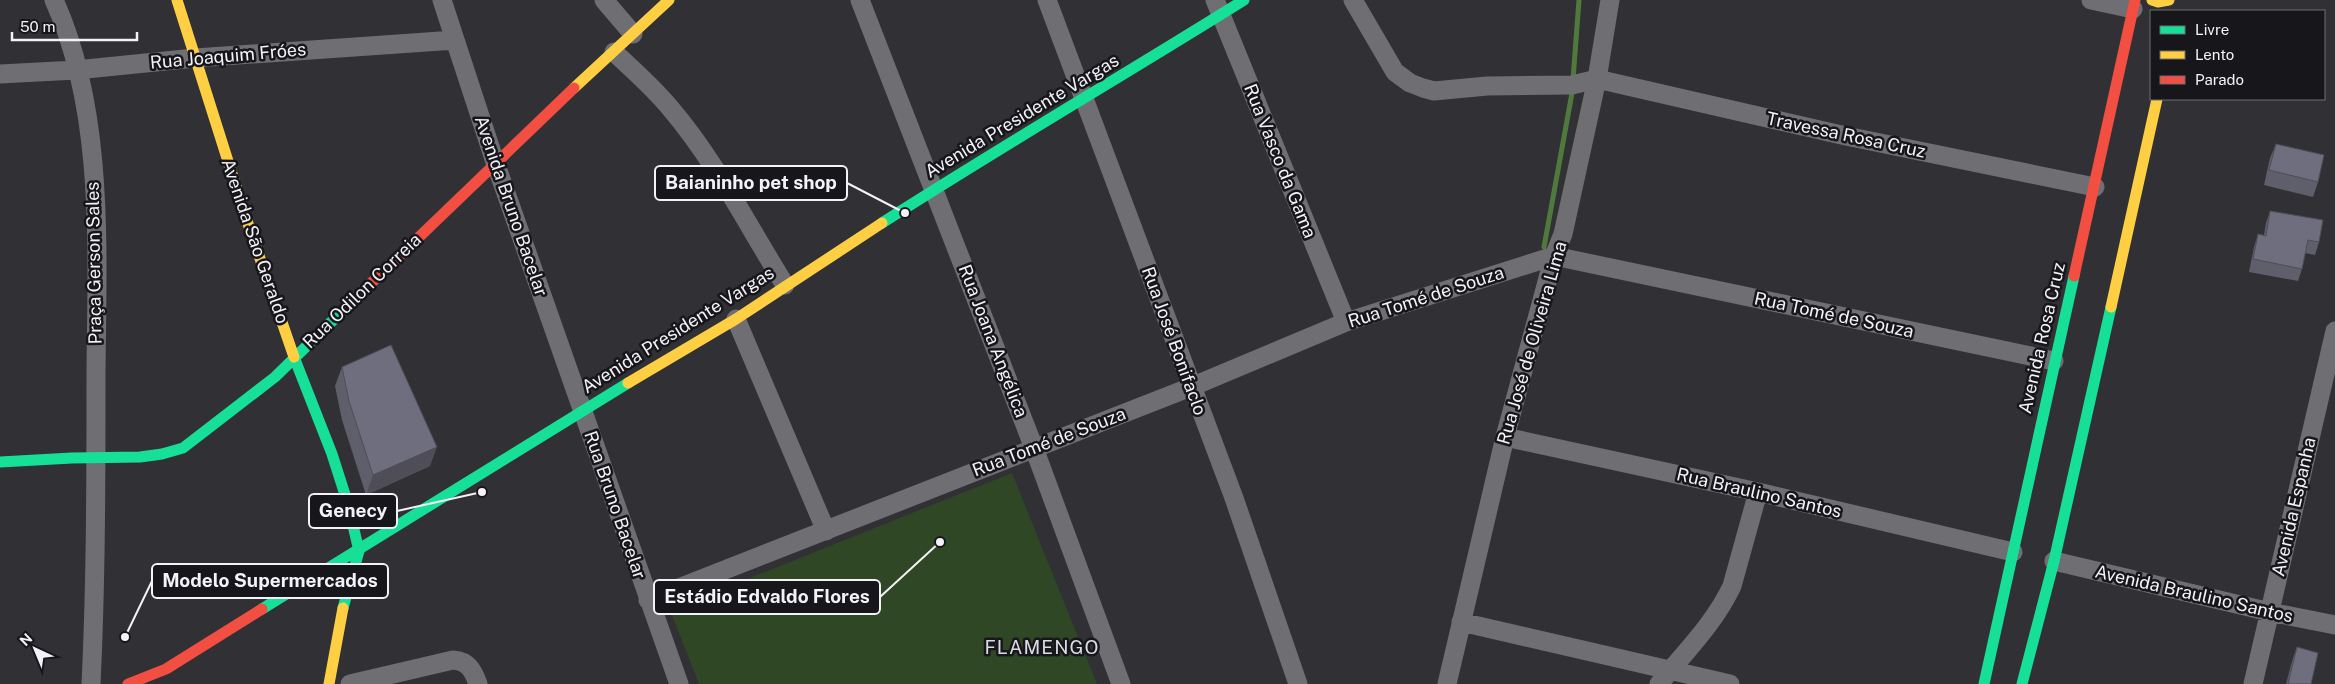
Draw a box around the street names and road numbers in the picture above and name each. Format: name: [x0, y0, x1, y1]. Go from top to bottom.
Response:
street label: Rua Joaquim Fróes: [149, 38, 307, 73]
street label: Avenida Presidente Vargas: [921, 49, 1122, 182]
street label: Rua Vasco da Gama: [1240, 81, 1321, 241]
street label: Travessa Rosa Cruz: [1765, 107, 1928, 162]
street label: Avenida Bruno Bacelar: [471, 113, 552, 299]
street label: Avenida São Geraldo: [217, 156, 294, 326]
street label: Praça Gerson Sales: [82, 181, 105, 345]
street label: Rua Odilon Correia: [298, 229, 425, 352]
street label: Rua José de Oliveira Lima: [1492, 239, 1571, 447]
street label: Avenida Rosa Cruz: [2014, 260, 2069, 416]
street label: Rua Joana Angélica: [955, 261, 1032, 420]
street label: Rua Tomé de Souza: [1345, 261, 1506, 332]
street label: Avenida Presidente Vargas: [578, 262, 778, 397]
street label: Rua José Bonifaclo: [1138, 264, 1211, 418]
street label: Rua Tomé de Souza: [1752, 287, 1916, 342]
street label: Rua Tomé de Souza: [969, 403, 1129, 480]
street label: Rua Bruno Bacelar: [580, 428, 651, 582]
street label: Avenida Espanha: [2267, 435, 2320, 578]
street label: Rua Braulino Santos: [1675, 463, 1844, 522]
street label: Avenida Braulino Santos: [2093, 560, 2295, 627]

